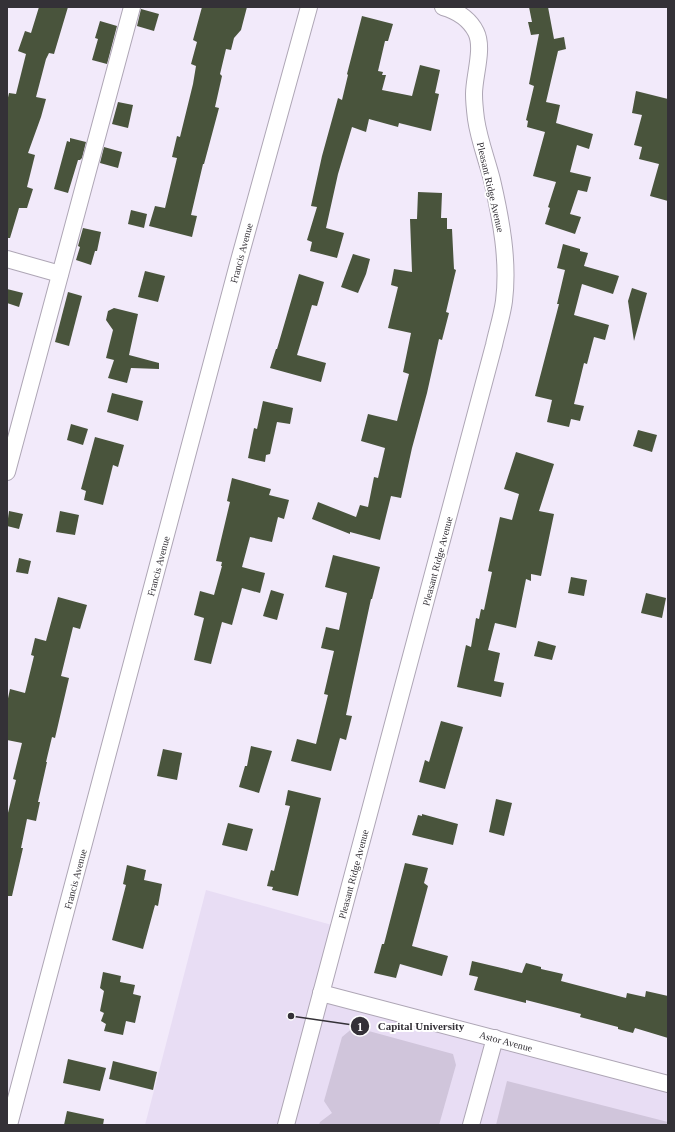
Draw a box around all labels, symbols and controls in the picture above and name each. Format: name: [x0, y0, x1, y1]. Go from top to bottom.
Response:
street label: Pleasant Ridge Avenue: [475, 141, 506, 234]
street label: Francis Avenue: [228, 221, 255, 284]
street label: Pleasant Ridge Avenue: [420, 515, 455, 607]
street label: Francis Avenue: [145, 534, 172, 597]
street label: Pleasant Ridge Avenue: [336, 828, 371, 920]
street label: Francis Avenue: [62, 847, 89, 910]
callout: Capital University: [350, 1015, 472, 1038]
text: 1: [357, 1020, 363, 1034]
text: Capital University: [378, 1020, 465, 1032]
street label: Astor Avenue: [478, 1029, 534, 1054]

